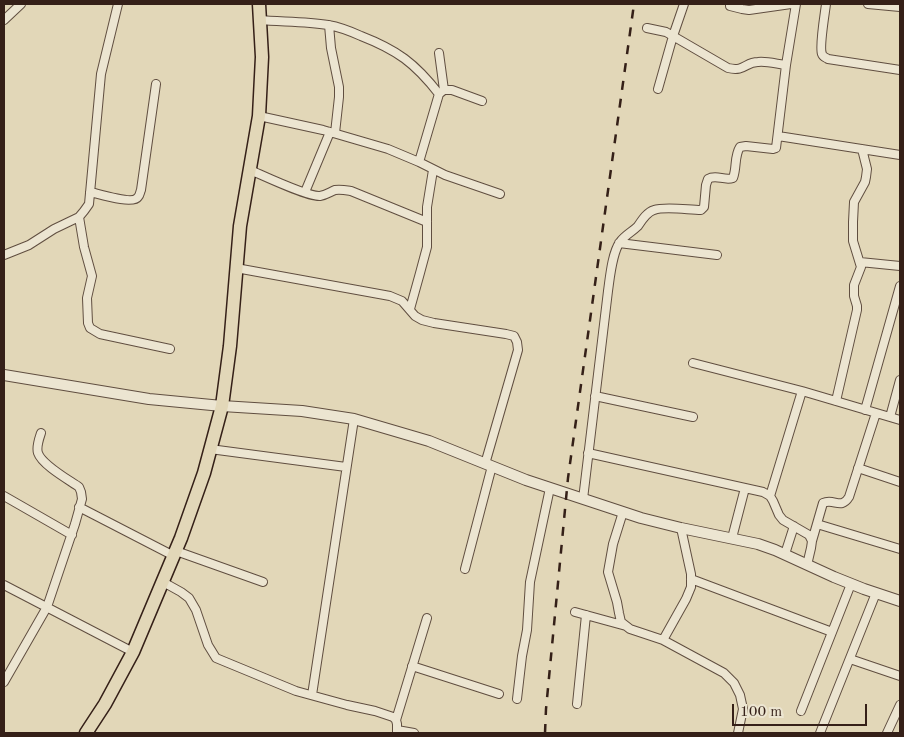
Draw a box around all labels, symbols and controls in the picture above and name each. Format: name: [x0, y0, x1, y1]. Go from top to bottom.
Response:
scale bar: [734, 694, 869, 726]
text: 100 m: [740, 705, 782, 720]

